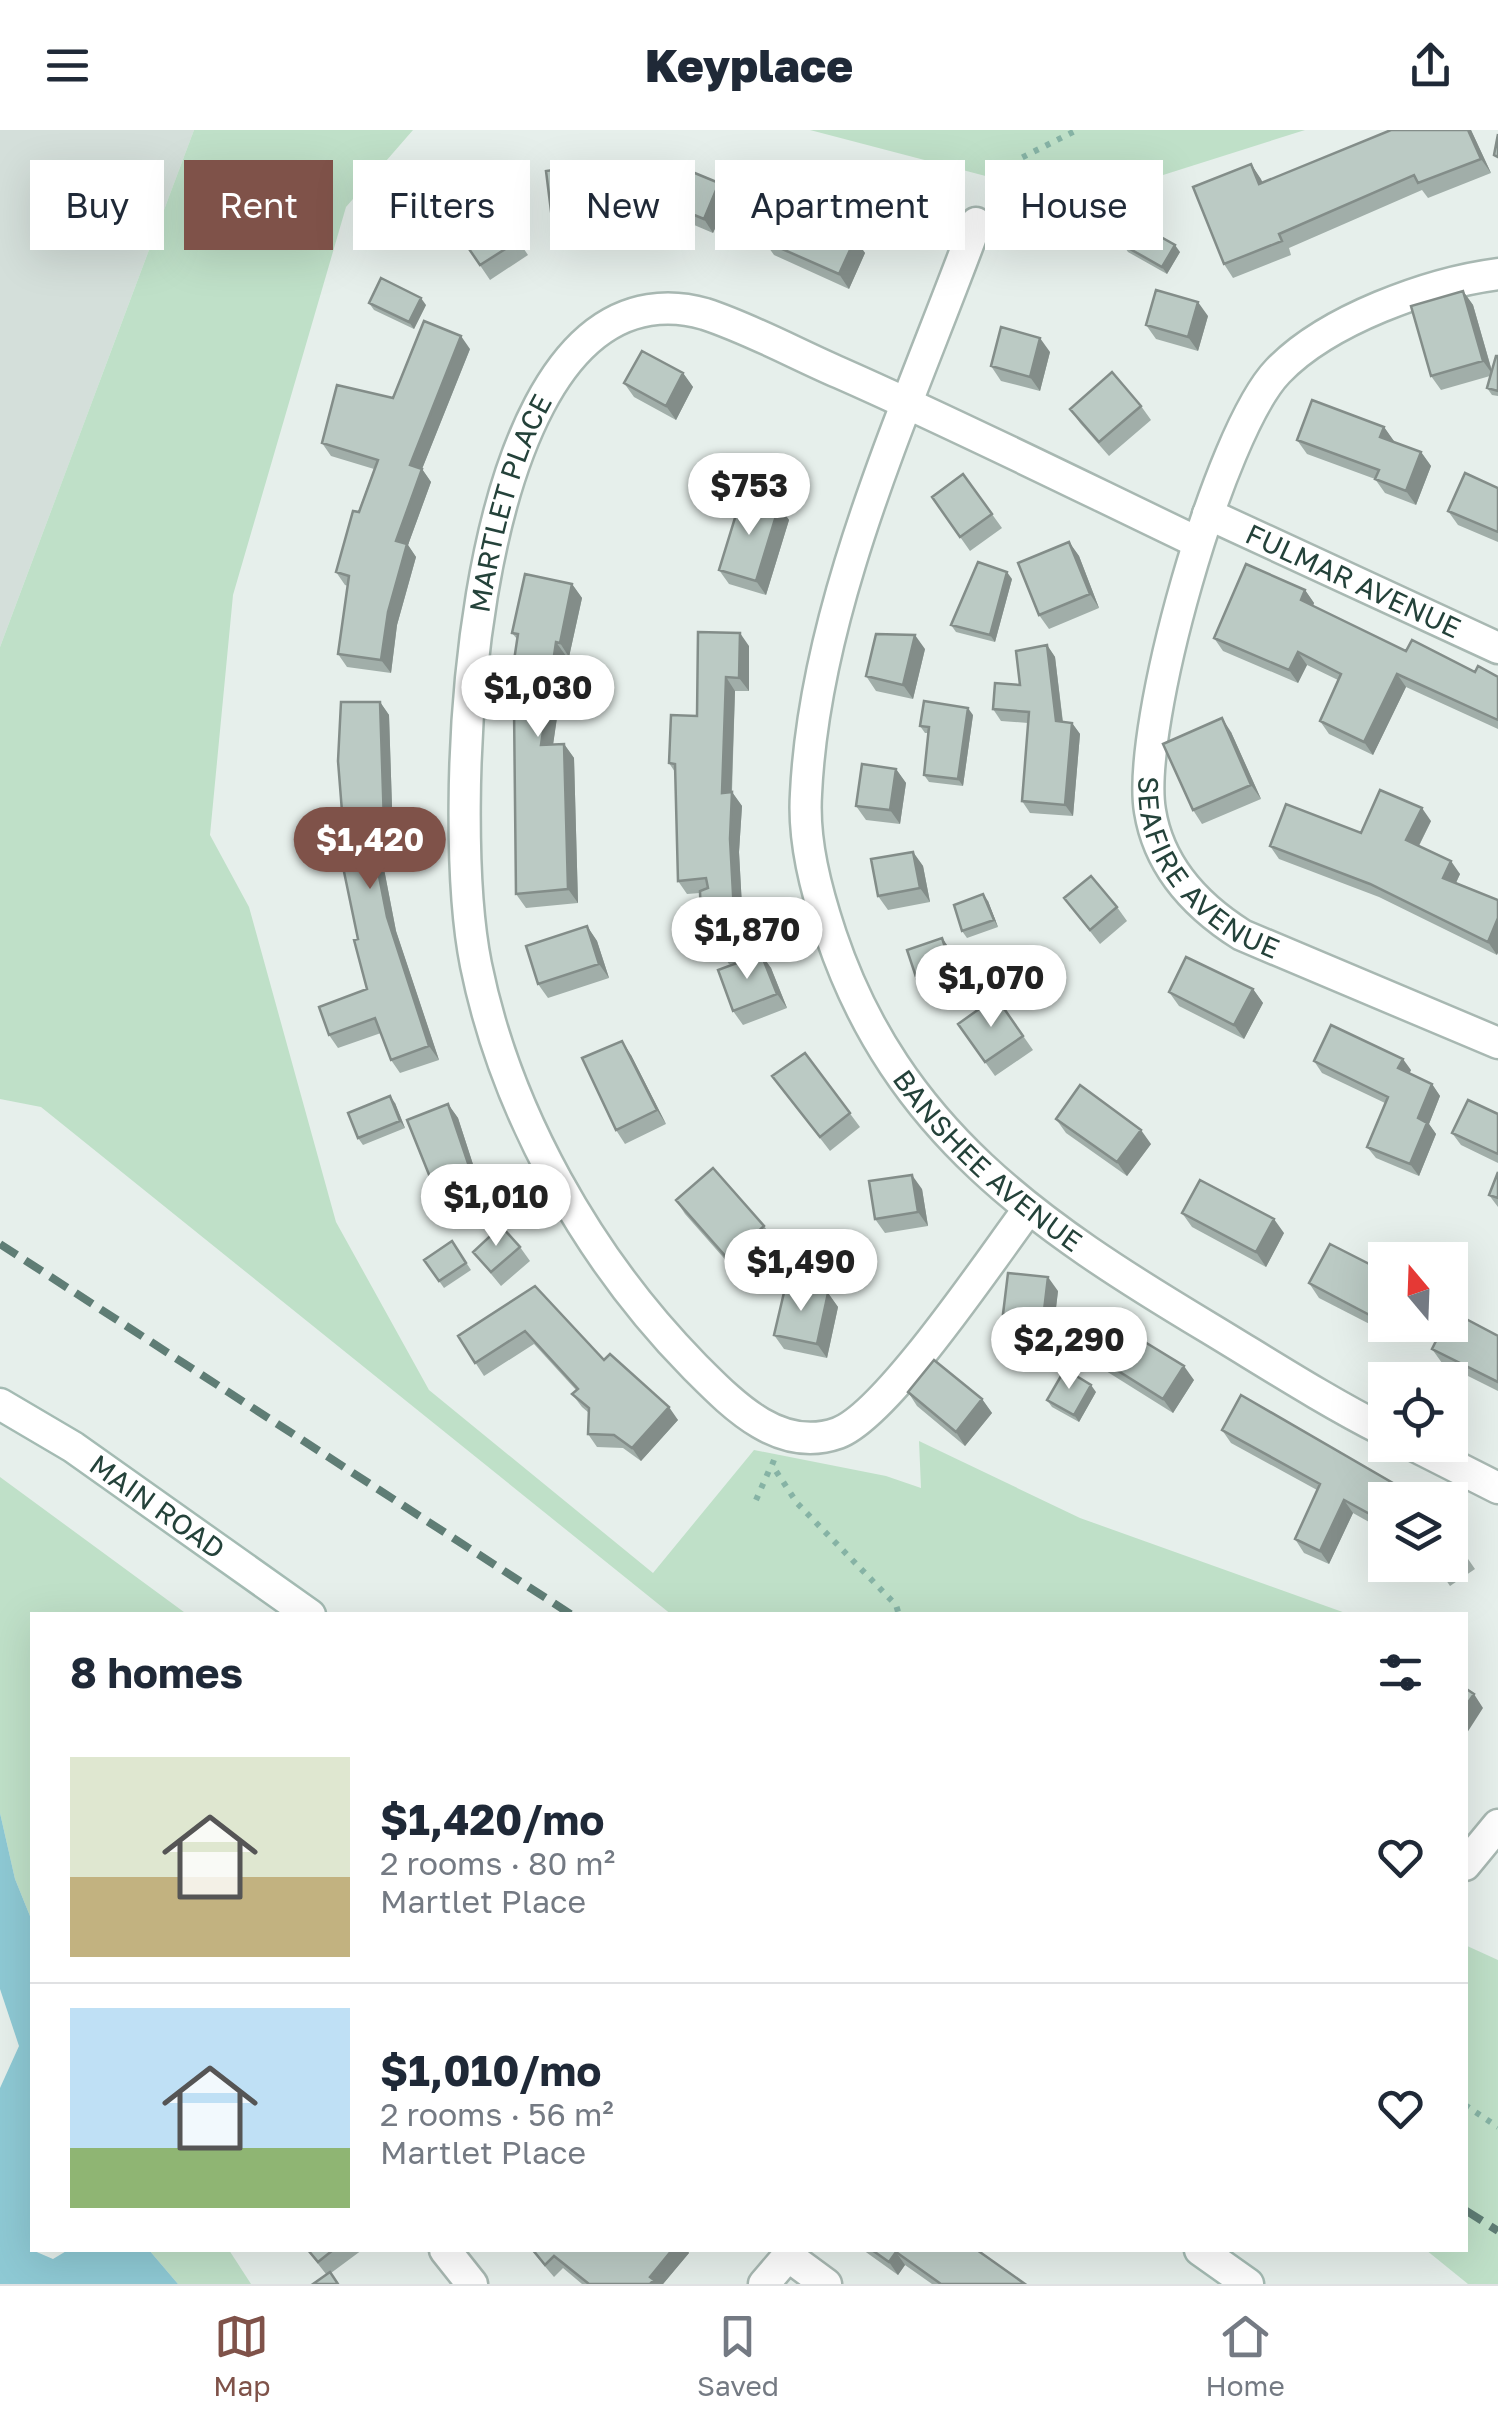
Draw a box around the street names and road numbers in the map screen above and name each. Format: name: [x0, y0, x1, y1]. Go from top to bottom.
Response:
street label: MARTLET PLACE: [462, 389, 558, 615]
street label: FULMAR AVENUE: [1241, 517, 1466, 644]
street label: SEAFIRE AVENUE: [1132, 776, 1284, 965]
street label: BANSHEE AVENUE: [887, 1063, 1089, 1258]
street label: MAIN ROAD: [84, 1447, 231, 1565]

